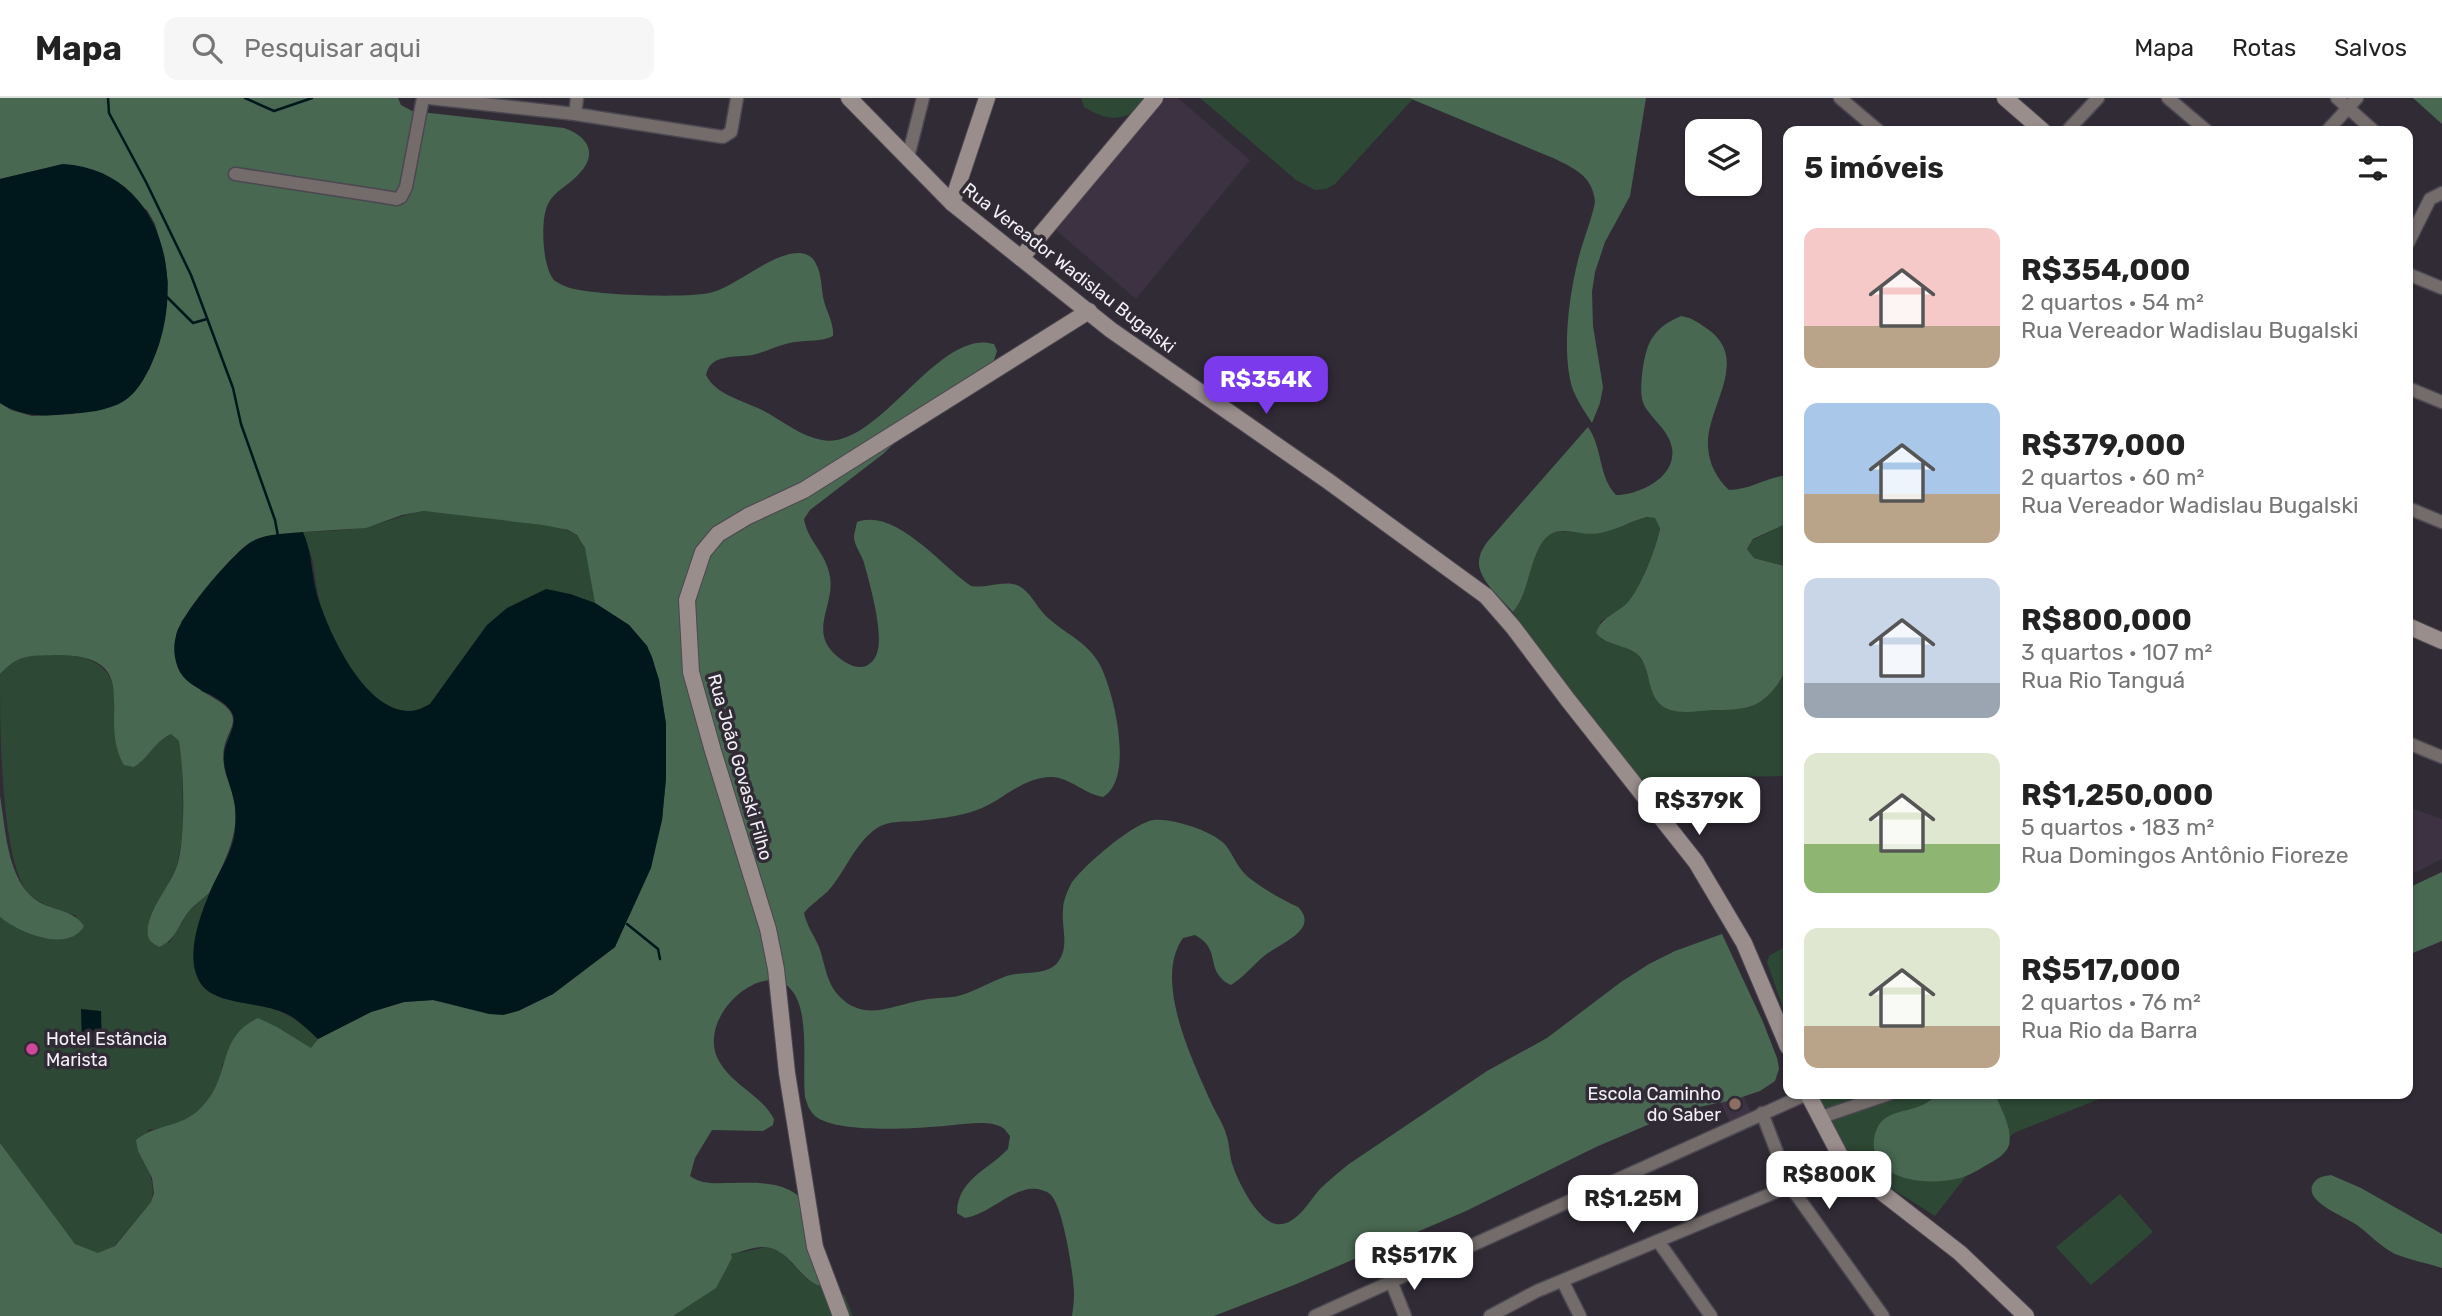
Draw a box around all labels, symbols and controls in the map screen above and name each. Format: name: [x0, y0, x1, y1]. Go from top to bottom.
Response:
search box: [164, 17, 654, 80]
text: Mapa: [35, 29, 122, 68]
icon: search: [188, 29, 226, 67]
text: Pesquisar aqui: [244, 33, 421, 64]
text: Mapa: [2134, 34, 2194, 62]
text: Rotas: [2232, 34, 2296, 62]
text: Salvos: [2334, 34, 2407, 62]
map controls: [1685, 119, 1762, 196]
button: layers: [1685, 119, 1762, 196]
icon: filters: [2354, 149, 2392, 187]
text: 5 imóveis: [1804, 150, 1944, 186]
street label: Rua Vereador Wadislau Bugalski: [958, 178, 1180, 358]
text: R$354,000: [2021, 252, 2191, 288]
icon: home: [1860, 256, 1944, 340]
text: 2 quartos · 54 m²: [2021, 288, 2204, 316]
text: Rua Vereador Wadislau Bugalski: [2021, 316, 2359, 344]
pin: R$354K: [1209, 356, 1323, 416]
text: R$354K: [1220, 365, 1312, 393]
text: R$379,000: [2021, 427, 2186, 463]
icon: home: [1860, 431, 1944, 515]
text: 2 quartos · 60 m²: [2021, 463, 2204, 491]
text: Rua Vereador Wadislau Bugalski: [2021, 491, 2359, 519]
text: R$800,000: [2021, 602, 2192, 638]
icon: home: [1860, 606, 1944, 690]
text: 3 quartos · 107 m²: [2021, 638, 2212, 666]
text: Rua Rio Tanguá: [2021, 666, 2185, 694]
street label: Rua João Govaski Filho: [703, 671, 777, 863]
text: R$1,250,000: [2021, 777, 2213, 813]
pin: R$379K: [1642, 778, 1756, 837]
icon: home: [1860, 781, 1944, 865]
text: R$379K: [1654, 786, 1744, 814]
text: 5 quartos · 183 m²: [2021, 813, 2214, 841]
text: Rua Domingos Antônio Fioreze: [2021, 841, 2349, 869]
text: R$517,000: [2021, 952, 2181, 988]
icon: home: [1860, 956, 1944, 1040]
text: 2 quartos · 76 m²: [2021, 988, 2201, 1016]
text: Rua Rio da Barra: [2021, 1016, 2198, 1044]
place label: Hotel Estância Marista: [46, 1028, 167, 1071]
marker: Hotel Estância Marista: [24, 1041, 40, 1057]
place label: Escola Caminho do Saber: [1587, 1083, 1721, 1126]
marker: Escola Caminho do Saber: [1727, 1096, 1743, 1112]
pin: R$800K: [1772, 1152, 1886, 1211]
text: R$800K: [1782, 1160, 1876, 1188]
pin: R$1.25M: [1568, 1176, 1698, 1235]
text: R$1.25M: [1584, 1184, 1682, 1212]
pin: R$517K: [1357, 1232, 1471, 1292]
text: R$517K: [1371, 1241, 1457, 1269]

